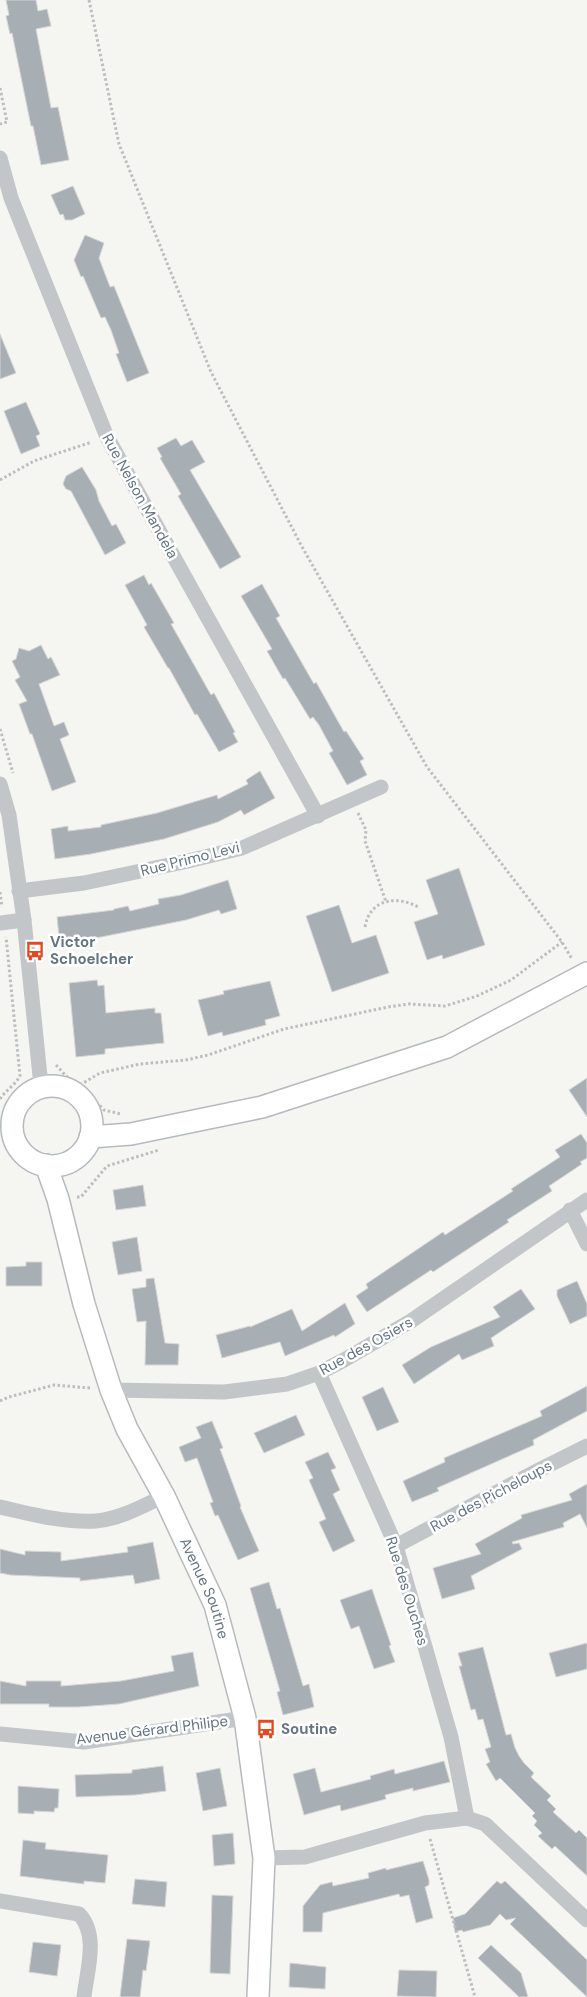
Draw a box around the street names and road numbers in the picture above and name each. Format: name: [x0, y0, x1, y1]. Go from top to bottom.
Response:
street label: Rue Nelson Mandela: [97, 430, 183, 562]
street label: Rue Primo Levi: [138, 837, 242, 881]
street label: Rue des Osiers: [316, 1312, 416, 1380]
street label: Rue des Picheloups: [427, 1455, 555, 1537]
street label: Avenue Soutine: [175, 1534, 234, 1641]
street label: Rue des Ouches: [381, 1534, 433, 1648]
street label: Avenue Gérard Philipe: [75, 1711, 229, 1749]

